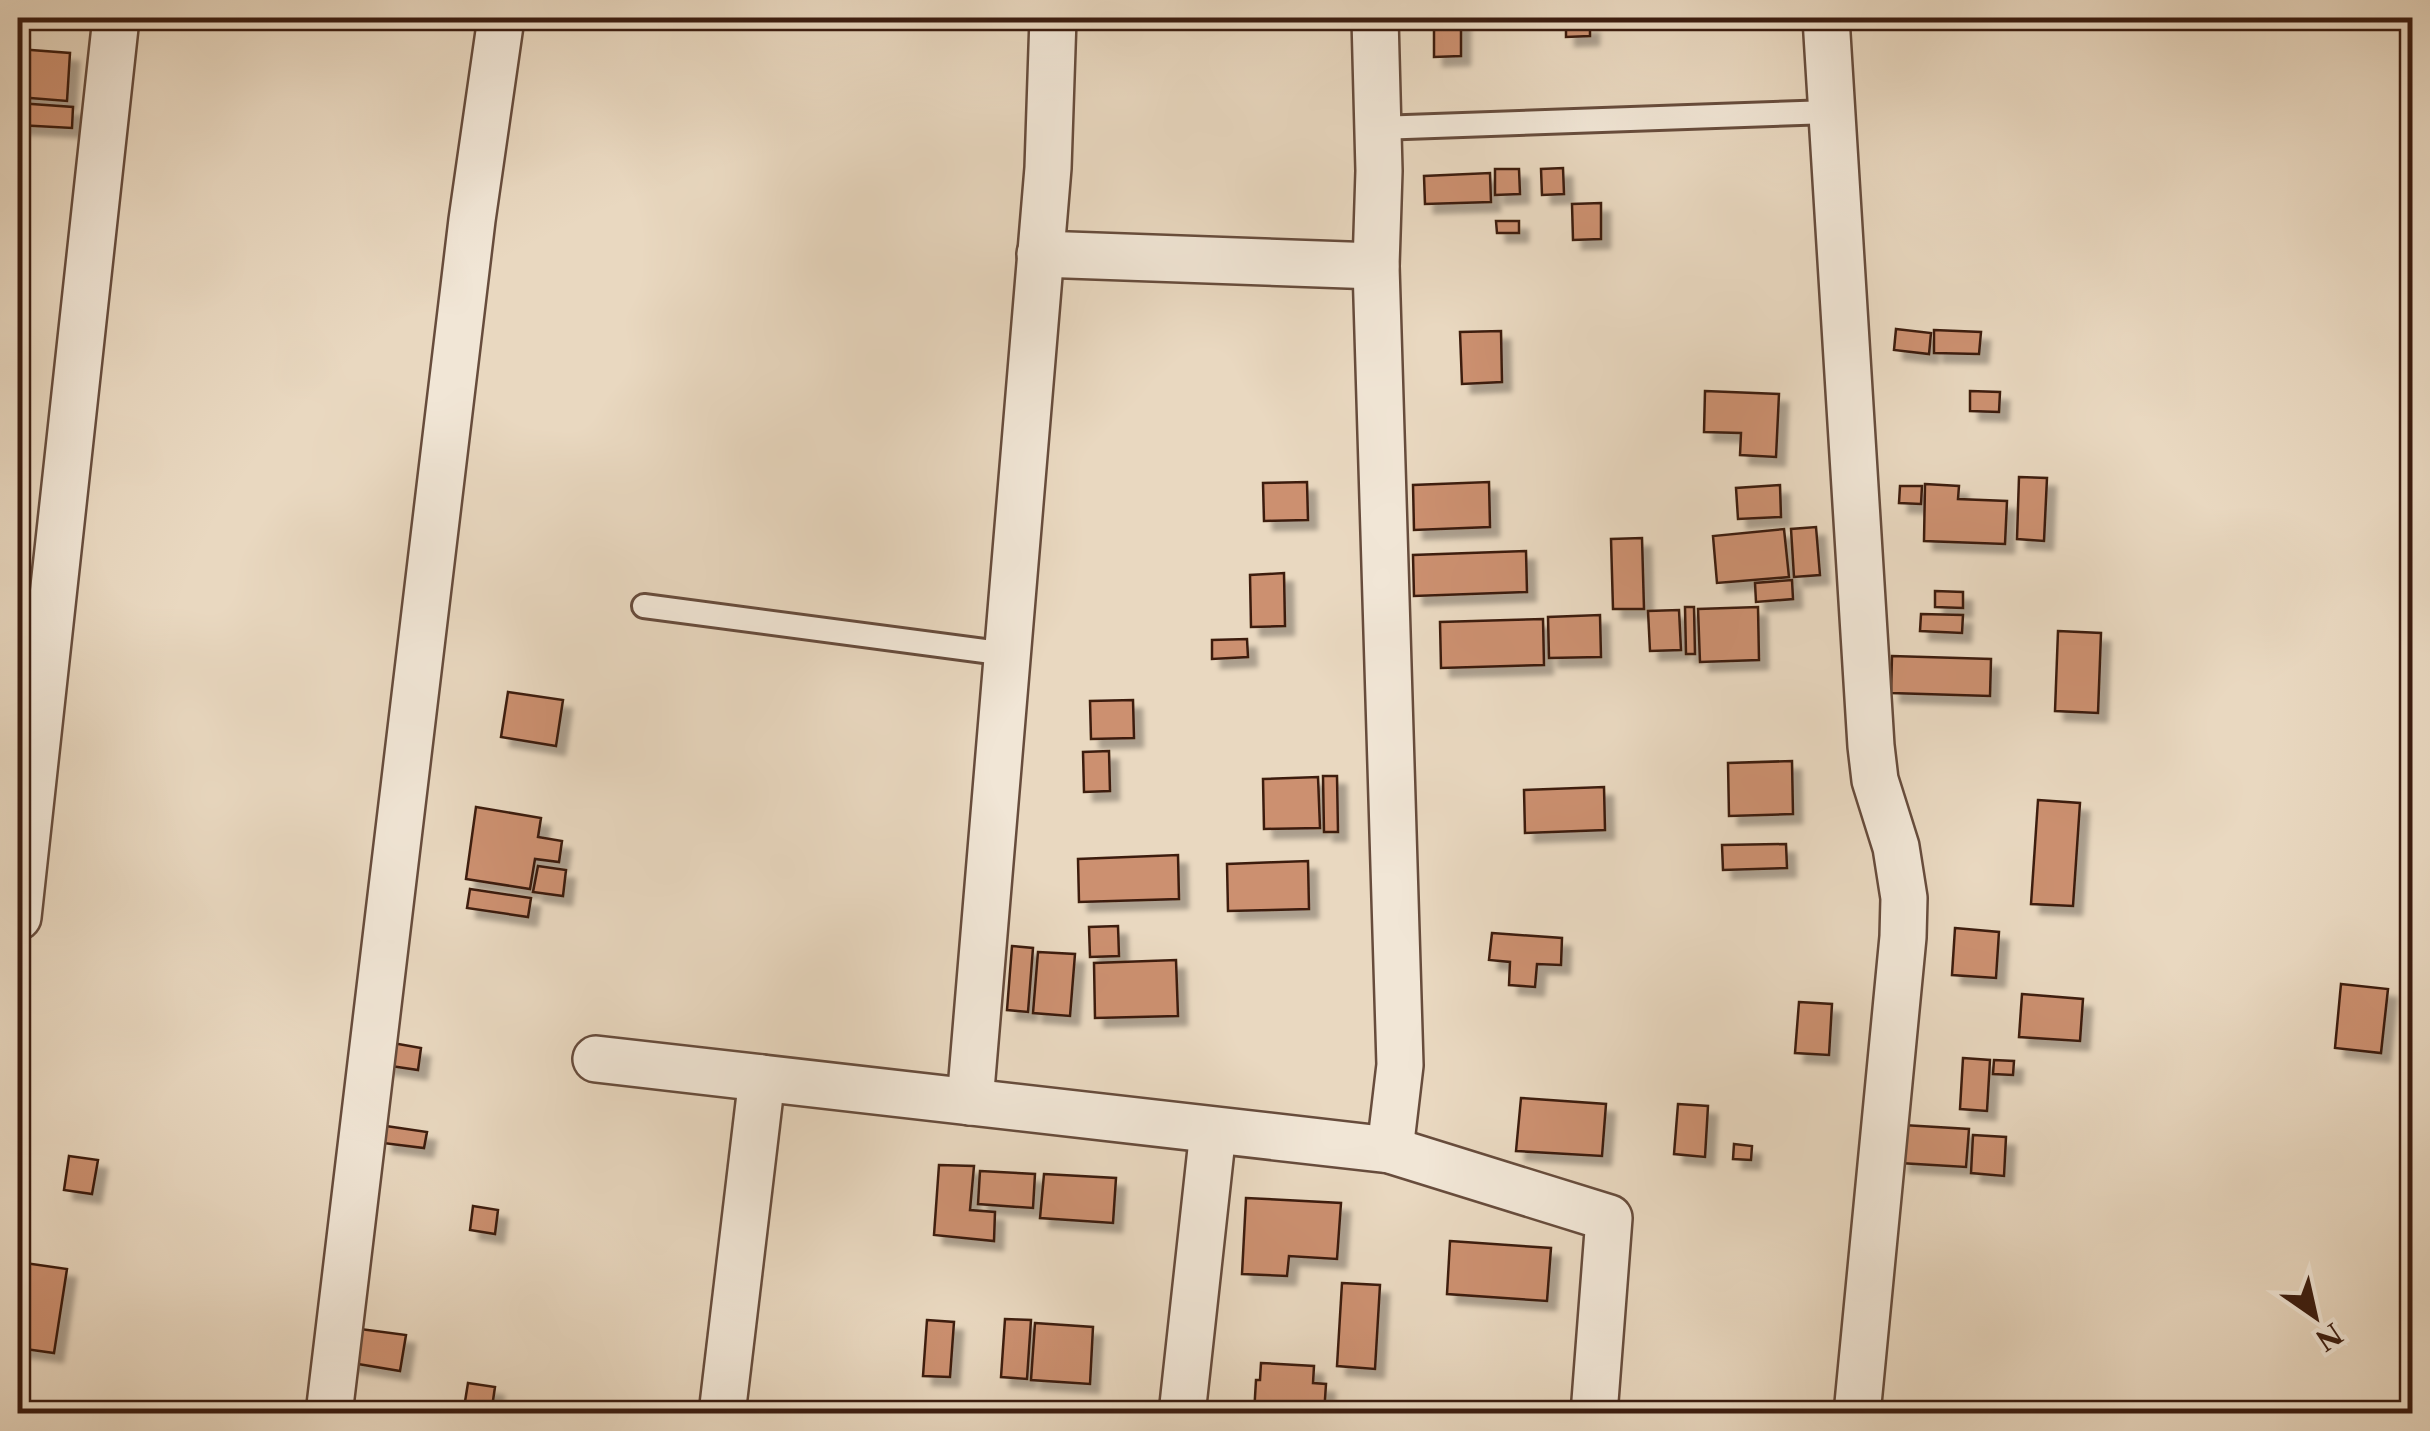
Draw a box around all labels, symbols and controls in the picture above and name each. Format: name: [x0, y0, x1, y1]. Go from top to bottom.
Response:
north arrow: [2265, 1266, 2365, 1366]
text: N: [2309, 1316, 2349, 1358]

